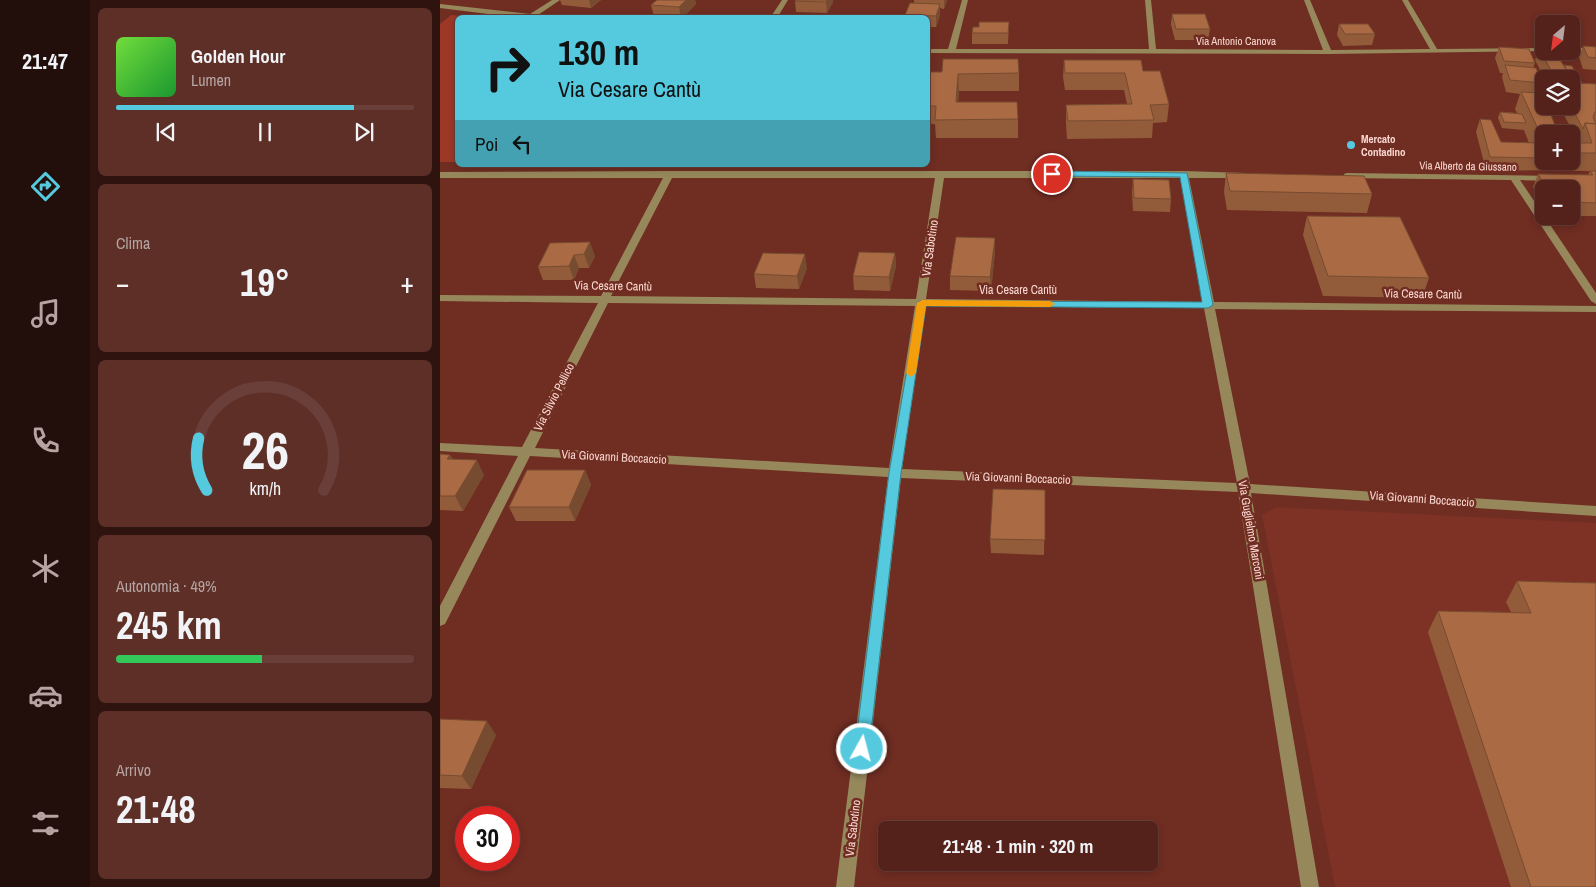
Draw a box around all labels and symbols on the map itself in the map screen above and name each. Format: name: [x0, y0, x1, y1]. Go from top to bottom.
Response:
north arrow: [1535, 15, 1580, 60]
street label: Via Antonio Canova: [1196, 34, 1276, 48]
place label: Mercato Contadino: [1361, 132, 1406, 159]
marker: Mercato Contadino: [1345, 139, 1357, 151]
pin: [1031, 153, 1073, 195]
street label: Via Alberto da Giussano: [1419, 158, 1517, 174]
street label: Via Sabotino: [918, 219, 942, 277]
street label: Via Cesare Cantù: [574, 277, 652, 295]
street label: Via Cesare Cantù: [979, 282, 1057, 298]
street label: Via Cesare Cantù: [1384, 285, 1462, 303]
street label: Via Silvio Pellico: [530, 360, 578, 434]
street label: Via Giovanni Boccaccio: [561, 446, 667, 468]
street label: Via Giovanni Boccaccio: [965, 468, 1071, 488]
street label: Via Guglielmo Marconi: [1234, 479, 1268, 581]
street label: Via Giovanni Boccaccio: [1369, 487, 1475, 511]
position arrow: [835, 722, 887, 774]
street label: Via Sabotino: [842, 799, 864, 857]
speed limit sign: 30: [455, 806, 520, 871]

